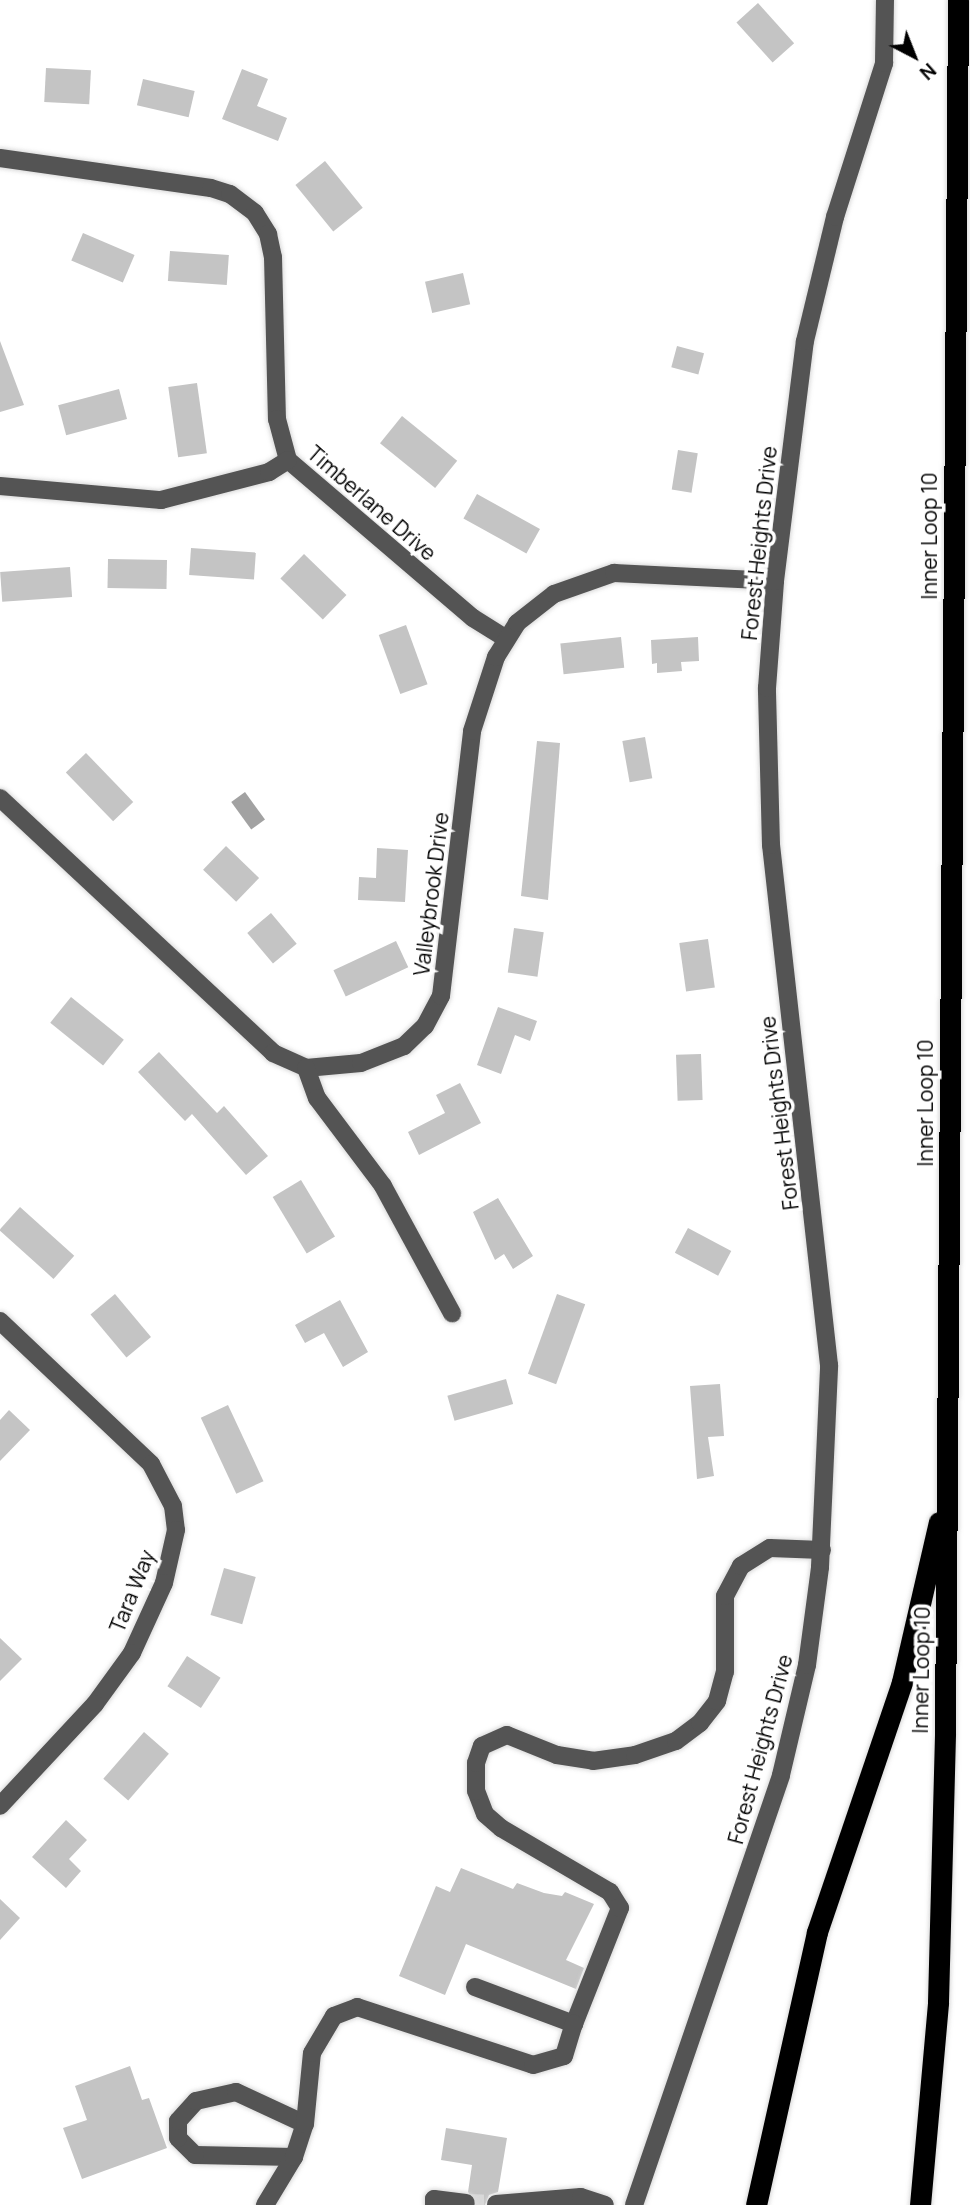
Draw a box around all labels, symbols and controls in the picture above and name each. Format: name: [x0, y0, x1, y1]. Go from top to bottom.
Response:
north arrow: [879, 21, 949, 91]
text: N: [914, 57, 942, 86]
street label: Timberlane Drive: [303, 440, 441, 566]
street label: Forest Heights Drive: [736, 445, 782, 641]
street label: Inner Loop 10: [916, 472, 942, 600]
street label: Valleybrook Drive: [408, 811, 454, 977]
street label: Forest Heights Drive: [755, 1015, 803, 1211]
street label: Inner Loop 10: [912, 1039, 938, 1167]
street label: Tara Way: [104, 1546, 160, 1636]
street label: Inner Loop 10: [907, 1606, 935, 1734]
street label: Forest Heights Drive: [723, 1651, 797, 1847]

